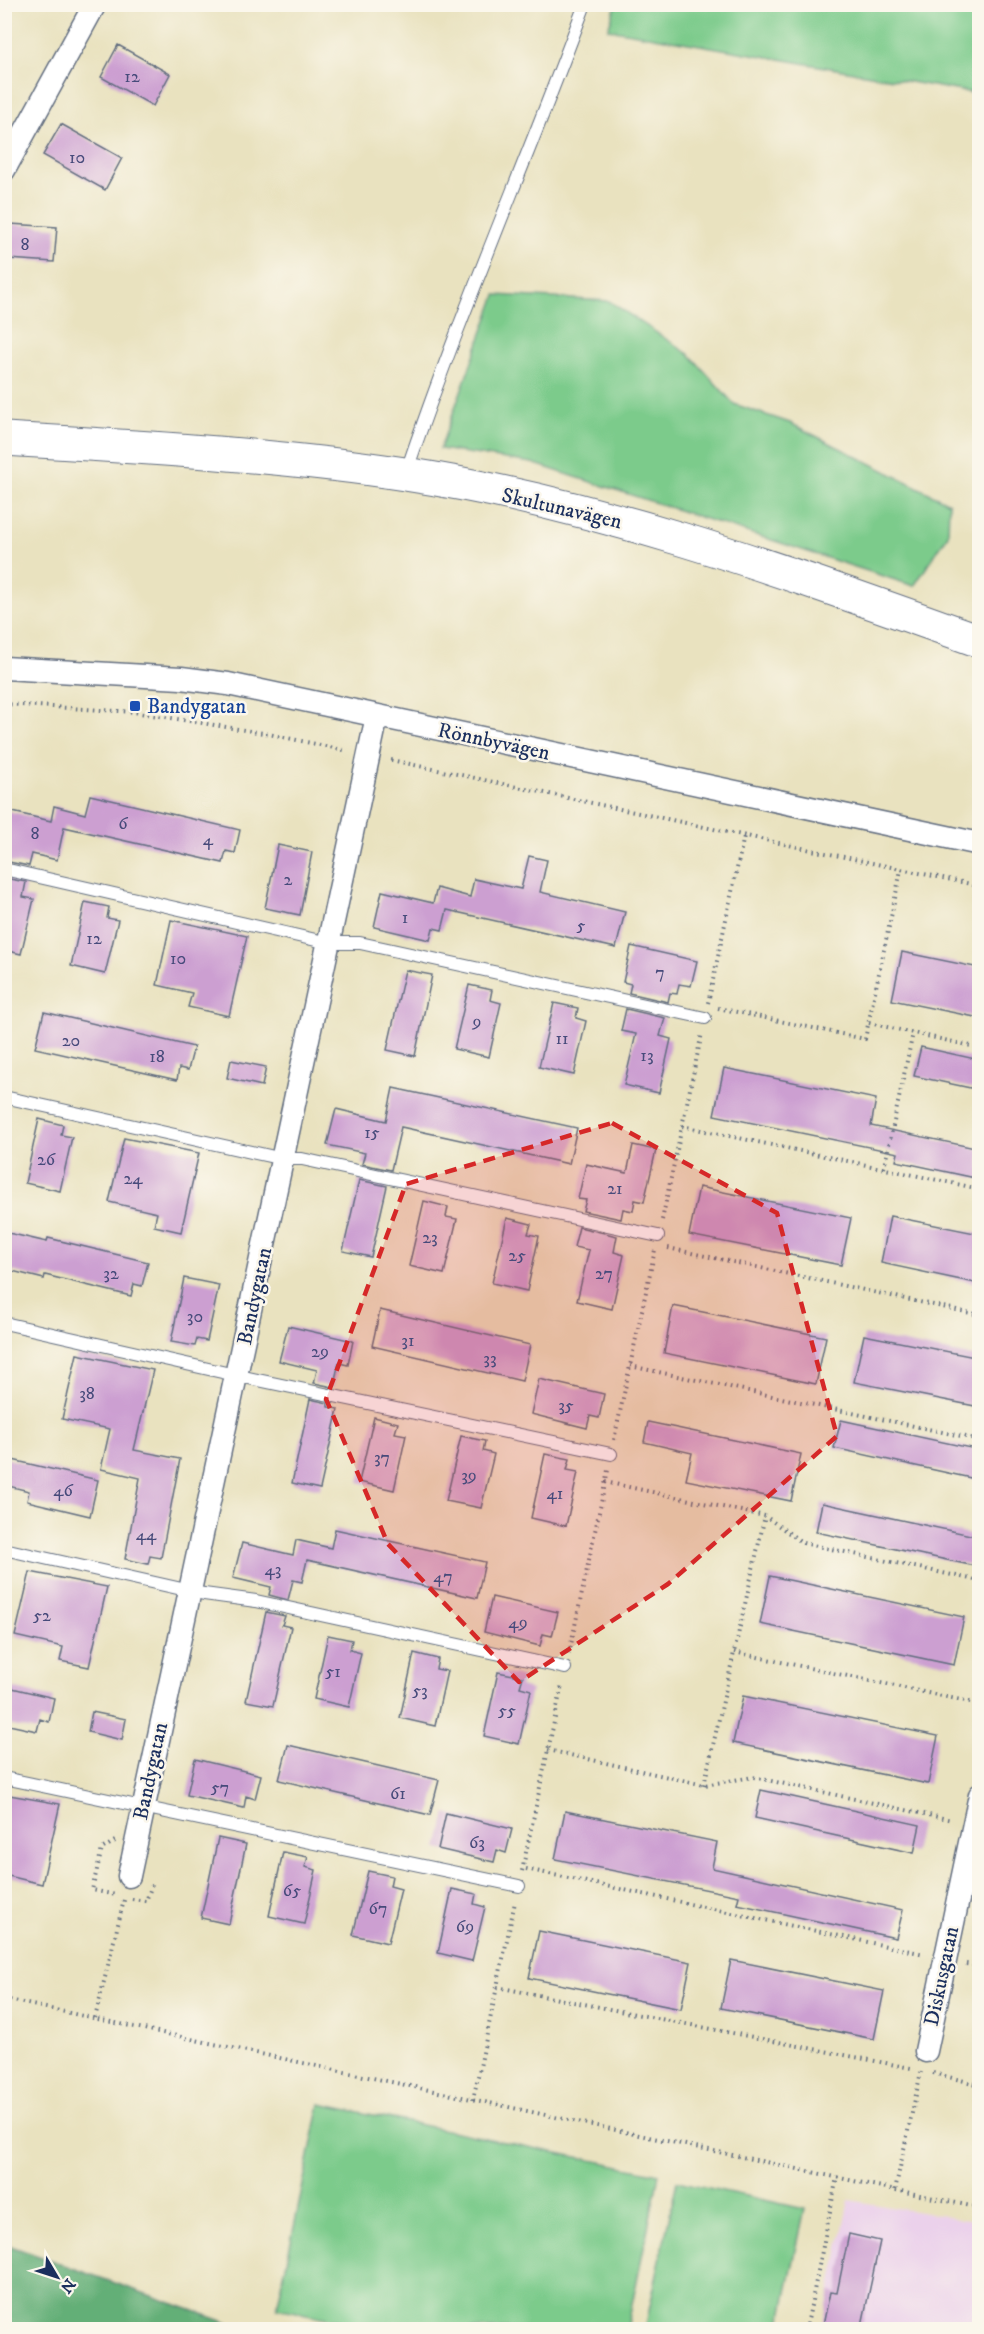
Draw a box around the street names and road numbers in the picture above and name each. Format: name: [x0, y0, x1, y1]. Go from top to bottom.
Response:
street label: Skultunavägen: [499, 483, 624, 535]
street label: Rönnbyvägen: [435, 717, 552, 767]
street label: Bandygatan: [232, 1245, 278, 1347]
street label: Bandygatan: [128, 1720, 174, 1822]
street label: Diskusgatan: [919, 1924, 965, 2028]

